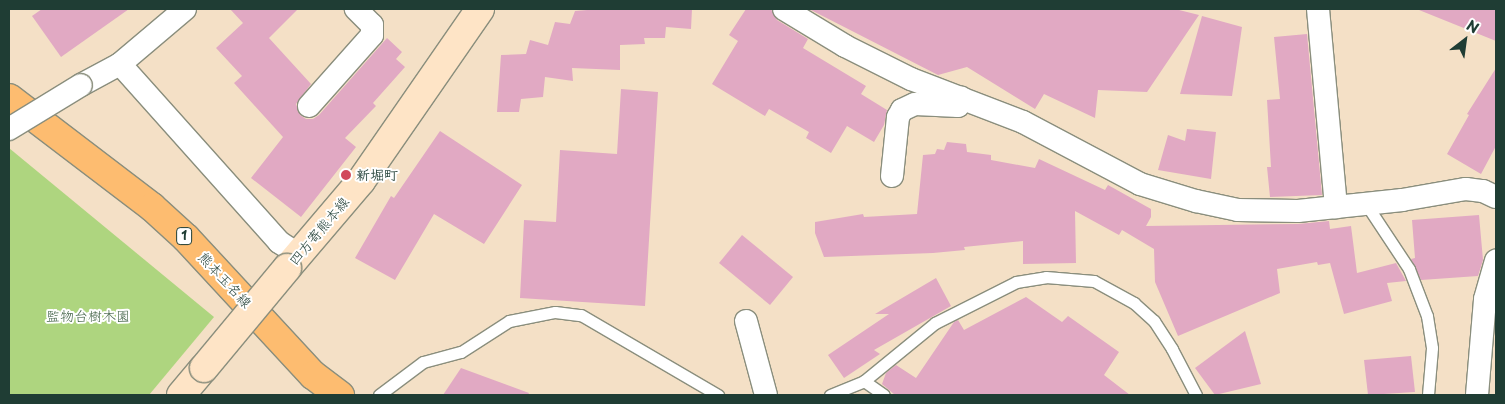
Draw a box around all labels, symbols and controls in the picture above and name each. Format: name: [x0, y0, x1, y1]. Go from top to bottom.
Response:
north arrow: [1440, 15, 1490, 65]
text: N: [1463, 15, 1483, 38]
place label: 新堀町: [356, 167, 398, 183]
marker: 新堀町: [340, 169, 352, 181]
street label: 四方寄熊本線: [286, 193, 352, 269]
road number: 1: [175, 227, 193, 246]
street label: 熊本玉名線: [195, 249, 255, 311]
park label: 監物台樹木園: [46, 308, 130, 324]

